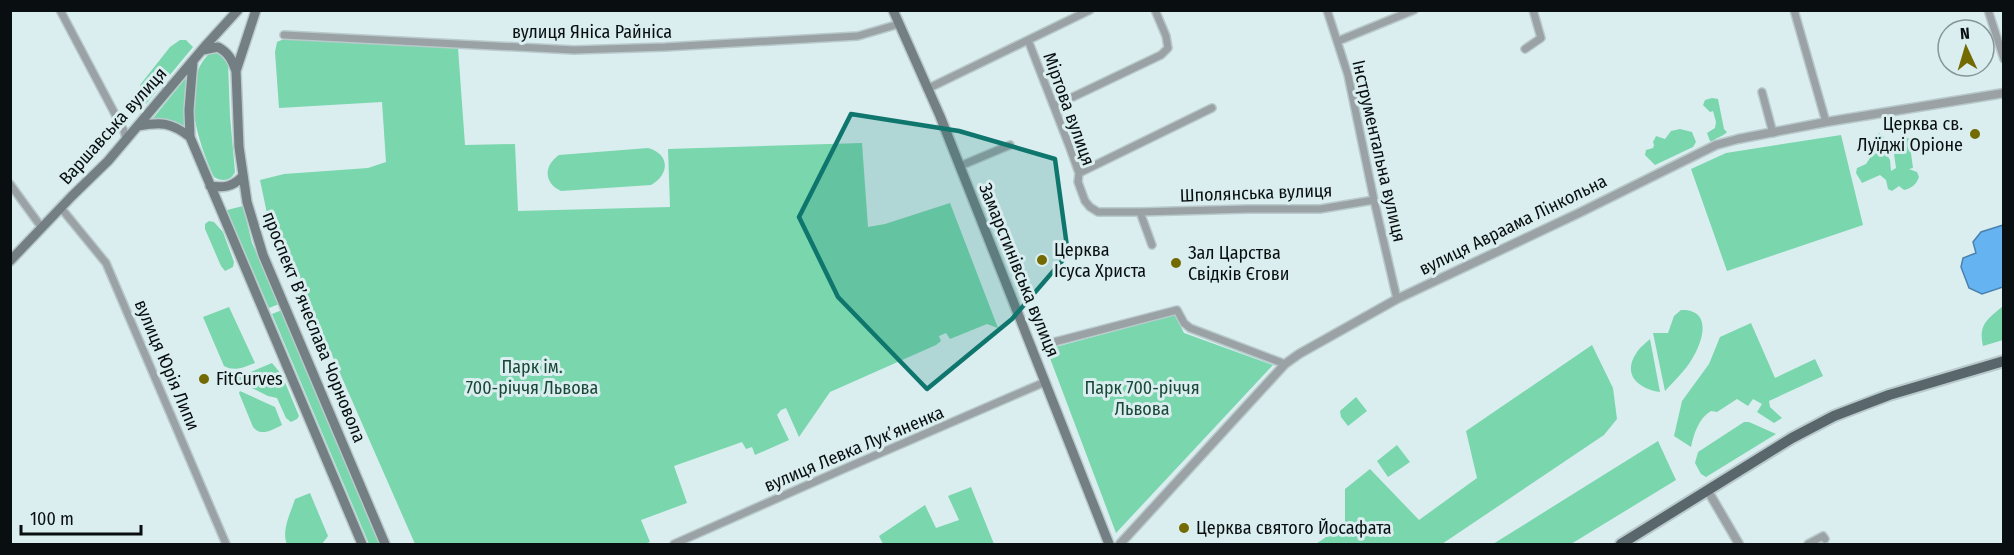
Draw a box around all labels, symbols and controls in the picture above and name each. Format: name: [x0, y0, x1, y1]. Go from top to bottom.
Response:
north arrow: [1936, 18, 1996, 78]
street label: вулиця Яніса Райніса: [512, 21, 672, 43]
text: N: [1960, 24, 1970, 43]
street label: Міртова вулиця: [1038, 49, 1100, 169]
street label: Інструментальна вулиця: [1347, 58, 1411, 244]
street label: Варшавська вулиця: [55, 63, 171, 189]
place label: Церква св. Луїджі Оріоне: [1857, 113, 1963, 156]
marker: Церква св. Луїджі Оріоне: [1968, 127, 1982, 141]
street label: вулиця Авраама Лінкольна: [1416, 170, 1611, 280]
street label: Шполянська вулиця: [1179, 179, 1333, 207]
street label: Замарстинівська вулиця: [974, 180, 1064, 360]
street label: проспект Вʼячеслава Чорновола: [258, 208, 371, 446]
place label: Церква Ісуса Христа: [1054, 239, 1146, 282]
place label: Зал Царства Свідків Єгови: [1188, 242, 1289, 285]
marker: Церква Ісуса Христа: [1035, 253, 1049, 267]
marker: Зал Царства Свідків Єгови: [1169, 256, 1183, 270]
street label: вулиця Юрія Липи: [130, 296, 204, 434]
park label: Парк ім. 700-річчя Львова: [466, 356, 598, 399]
place label: FitCurves: [216, 368, 283, 390]
marker: FitCurves: [197, 372, 211, 386]
park label: Парк 700-річчя Львова: [1084, 377, 1200, 420]
street label: вулиця Левка Лукʼяненка: [761, 401, 947, 497]
scale bar: [21, 498, 141, 536]
text: 100 m: [30, 508, 74, 530]
place label: Церква святого Йосафата: [1196, 517, 1392, 539]
marker: Церква святого Йосафата: [1177, 521, 1191, 535]

